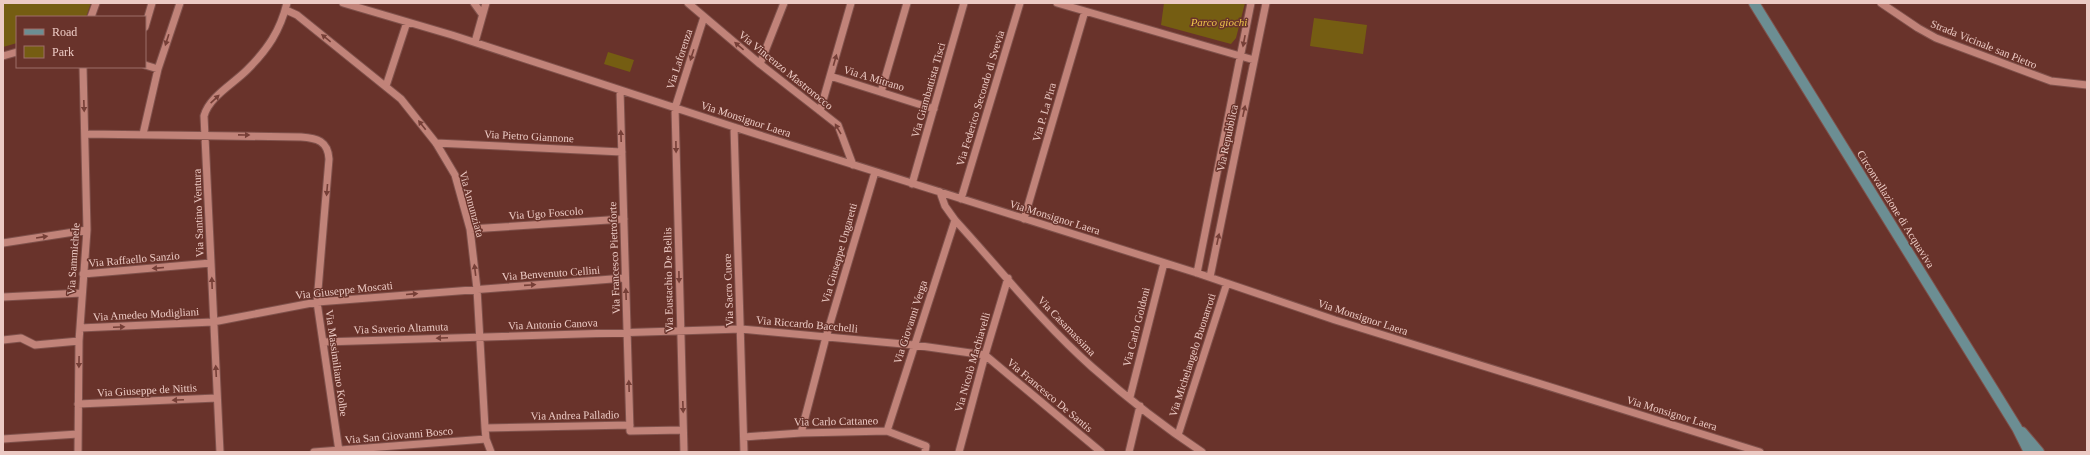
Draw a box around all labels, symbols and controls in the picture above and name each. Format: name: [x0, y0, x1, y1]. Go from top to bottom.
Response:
legend: [16, 16, 146, 68]
park label: Parco giochi: [1190, 16, 1247, 28]
street label: Strada Vicinale san Pietro: [1929, 17, 2039, 71]
text: Road: [52, 25, 77, 39]
street label: Via Laforenza: [664, 27, 694, 91]
street label: Via Vincenzo Mastrorocco: [737, 28, 836, 112]
street label: Via Federico Secondo di Svevia: [954, 29, 1006, 167]
one-way arrow: [320, 33, 331, 42]
one-way arrow: [164, 34, 170, 46]
one-way arrow: [1240, 35, 1246, 47]
street label: Via Giambattista Tisci: [909, 41, 947, 139]
one-way arrow: [734, 42, 744, 51]
text: Park: [52, 45, 74, 59]
one-way arrow: [689, 49, 695, 61]
one-way arrow: [832, 54, 838, 67]
street label: Via A Mitrano: [842, 63, 906, 93]
street label: Via P. La Pira: [1030, 81, 1058, 143]
one-way arrow: [209, 95, 220, 104]
street label: Via Monsignor Laera: [699, 99, 793, 139]
one-way arrow: [81, 100, 87, 113]
street label: Via Repubblica: [1214, 103, 1240, 173]
one-way arrow: [1241, 105, 1247, 117]
one-way arrow: [417, 119, 426, 130]
one-way arrow: [835, 123, 842, 135]
street label: Via Pietro Giannone: [484, 128, 574, 144]
one-way arrow: [618, 130, 625, 142]
one-way arrow: [238, 132, 250, 139]
one-way arrow: [673, 141, 679, 154]
street label: Circonvallazione di Acquaviva: [1855, 148, 1937, 270]
street label: Via Santino Ventura: [190, 169, 206, 257]
street label: Via Annunziata: [457, 170, 487, 239]
one-way arrow: [323, 184, 330, 196]
street label: Via Monsignor Laera: [1008, 198, 1102, 237]
street label: Via Giuseppe Ungaretti: [819, 201, 859, 305]
street label: Via Francesco Pietroforte: [606, 202, 622, 314]
street label: Via Ugo Foscolo: [508, 204, 584, 222]
street label: Via Sammichele: [64, 222, 82, 296]
street label: Via Eustachio De Bellis: [661, 227, 675, 333]
one-way arrow: [1215, 233, 1221, 245]
one-way arrow: [35, 234, 48, 240]
street label: Via Raffaello Sanzio: [88, 249, 181, 269]
street label: Via Sacro Cuore: [721, 253, 735, 327]
one-way arrow: [152, 264, 164, 271]
one-way arrow: [472, 264, 478, 276]
street label: Via Benvenuto Cellini: [502, 264, 600, 282]
one-way arrow: [676, 271, 682, 284]
one-way arrow: [208, 277, 215, 289]
street label: Via Giuseppe Moscati: [295, 279, 393, 301]
street label: Via Giovanni Verga: [891, 279, 929, 365]
one-way arrow: [524, 282, 536, 289]
street label: Via Carlo Goldoni: [1120, 286, 1152, 368]
one-way arrow: [623, 287, 629, 300]
one-way arrow: [406, 291, 418, 298]
street label: Via Michelangelo Buonarroti: [1166, 292, 1218, 418]
street label: Via Casamassima: [1036, 294, 1098, 358]
street label: Via Monsignor Laera: [1316, 297, 1410, 337]
street label: Via Amedeo Modigliani: [93, 305, 199, 323]
street label: Via Massimiliano Kolbe: [324, 309, 350, 417]
street label: Via Nicolò Machiavelli: [952, 311, 992, 413]
street label: Via Riccardo Bacchelli: [756, 314, 858, 334]
street label: Via Antonio Canova: [508, 316, 598, 332]
street label: Via Saverio Altamuta: [353, 320, 449, 336]
one-way arrow: [113, 323, 125, 330]
one-way arrow: [435, 335, 448, 341]
one-way arrow: [75, 356, 82, 368]
street label: Via Francesco De Santis: [1005, 356, 1095, 434]
one-way arrow: [212, 365, 219, 377]
one-way arrow: [625, 380, 632, 392]
street label: Via Giuseppe de Nittis: [97, 381, 197, 399]
street label: Via Monsignor Laera: [1625, 394, 1719, 433]
one-way arrow: [171, 397, 184, 403]
one-way arrow: [679, 401, 686, 413]
street label: Via Andrea Palladio: [531, 408, 620, 422]
street label: Via Carlo Cattaneo: [794, 414, 879, 428]
street label: Via San Giovanni Bosco: [344, 424, 454, 446]

